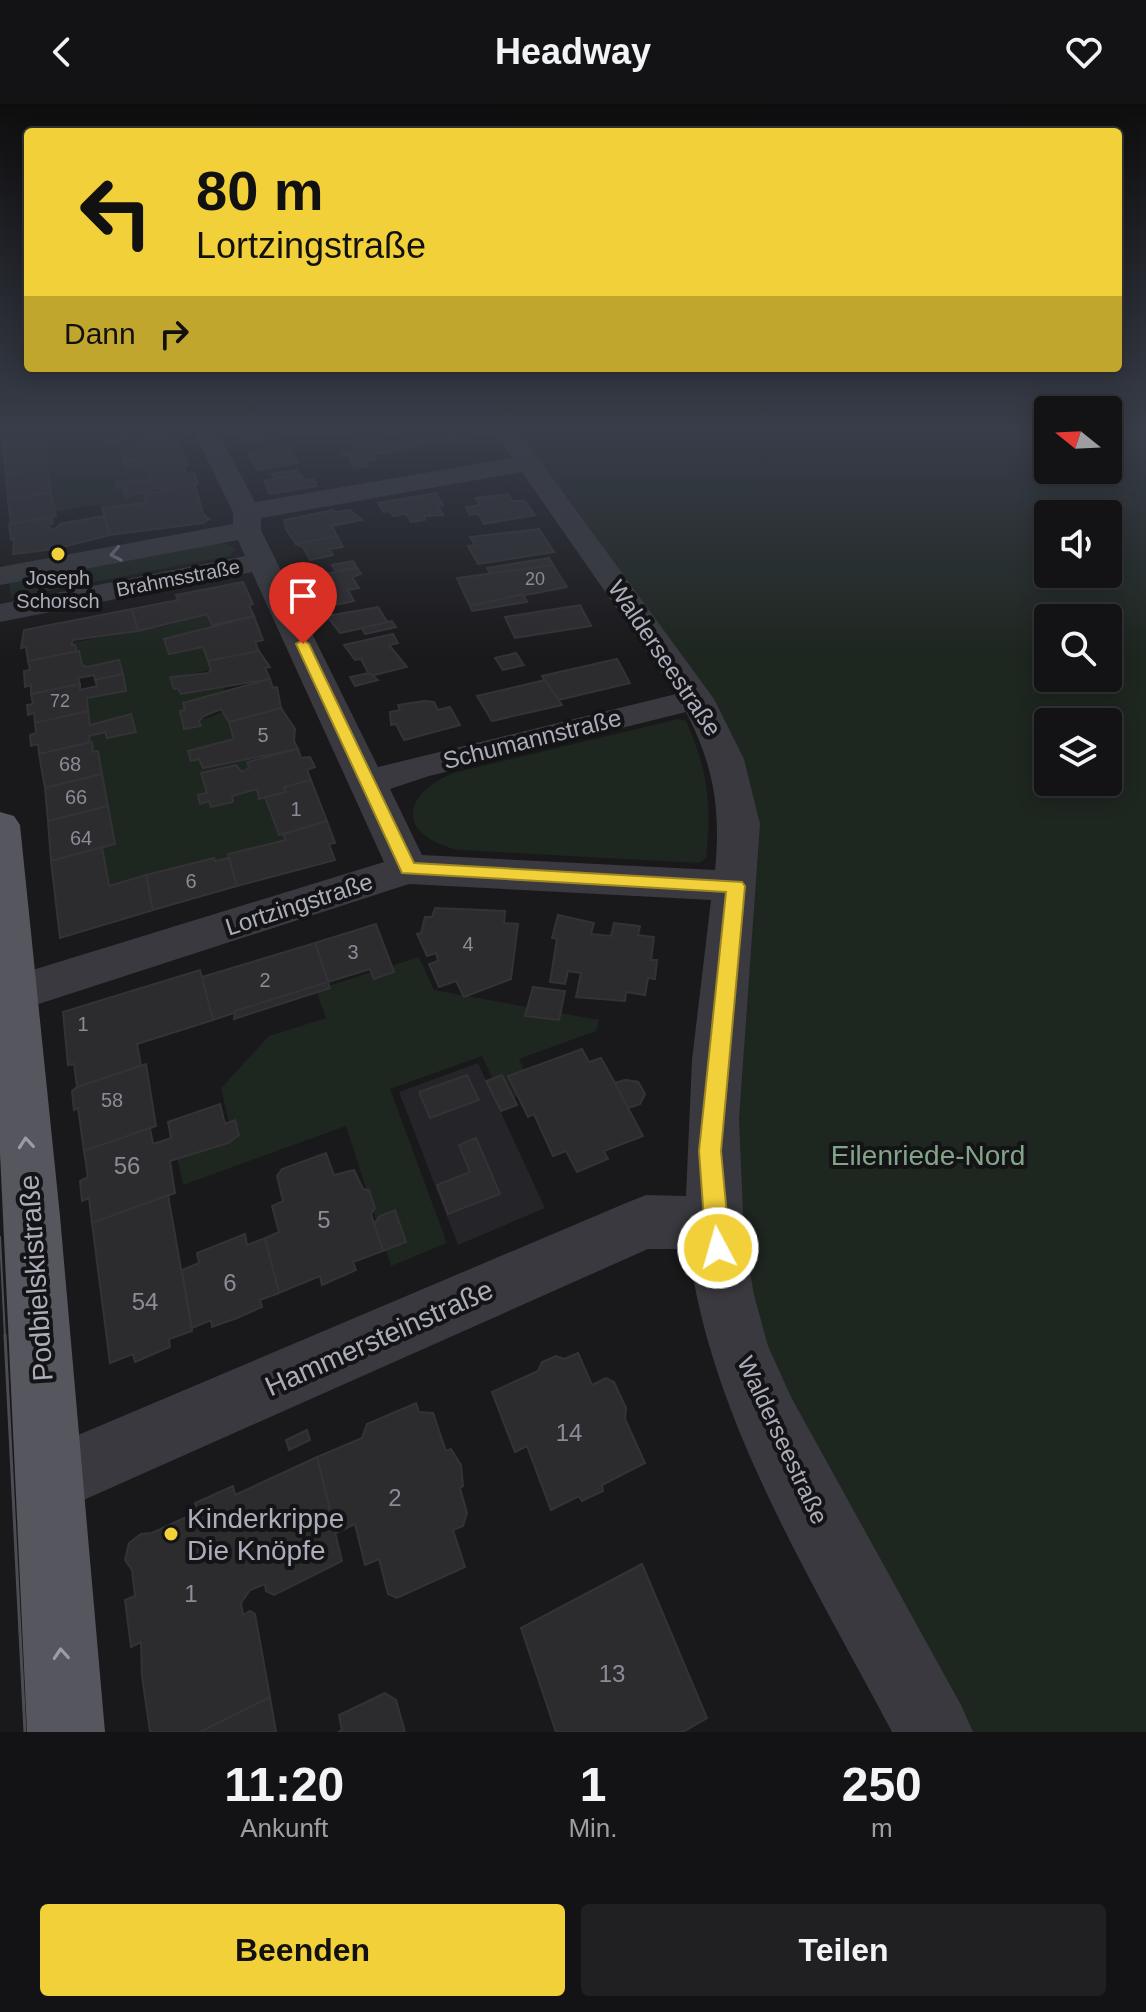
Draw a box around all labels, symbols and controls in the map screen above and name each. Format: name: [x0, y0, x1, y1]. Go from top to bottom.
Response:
icon: back: [40, 30, 84, 74]
icon: heart: [1062, 30, 1106, 74]
text: Headway: [495, 31, 651, 72]
text: 80 m: [196, 159, 324, 222]
icon: left: [64, 160, 168, 264]
text: Lortzingstraße: [196, 225, 426, 266]
icon: right: [152, 312, 196, 356]
text: Dann: [64, 317, 136, 350]
north arrow: [1034, 396, 1122, 484]
map controls: [1034, 396, 1122, 796]
button: sound: [1034, 500, 1122, 588]
marker: Joseph Schorsch: [49, 545, 67, 563]
one-way arrow: [109, 545, 123, 562]
street label: Brahmsstraße: [114, 555, 242, 601]
pin: [269, 562, 337, 644]
place label: Joseph Schorsch: [16, 567, 100, 612]
house number: 20: [525, 569, 545, 589]
icon: arrive: [281, 574, 325, 618]
street label: Walderseestraße: [603, 575, 727, 741]
button: search: [1034, 604, 1122, 692]
house number: 72: [50, 691, 70, 711]
street label: Schumannstraße: [440, 704, 624, 774]
button: layers: [1034, 708, 1122, 796]
house number: 5: [257, 724, 269, 746]
house number: 68: [59, 753, 81, 775]
house number: 66: [65, 786, 87, 808]
house number: 1: [290, 798, 302, 820]
house number: 64: [70, 827, 92, 849]
street label: Lortzingstraße: [222, 867, 376, 941]
house number: 6: [185, 870, 197, 892]
house number: 4: [462, 933, 474, 955]
house number: 3: [347, 941, 359, 963]
house number: 2: [259, 969, 271, 991]
house number: 1: [77, 1013, 89, 1035]
house number: 58: [101, 1089, 123, 1111]
one-way arrow: [18, 1136, 35, 1149]
park label: Eilenriede-Nord: [831, 1140, 1025, 1171]
house number: 56: [114, 1152, 140, 1179]
street label: Podbielskistraße: [13, 1174, 59, 1382]
house number: 5: [317, 1206, 331, 1233]
position arrow: [676, 1206, 760, 1290]
house number: 6: [223, 1269, 237, 1296]
street label: Hammersteinstraße: [260, 1274, 498, 1402]
house number: 54: [132, 1288, 158, 1315]
street label: Walderseestraße: [732, 1352, 834, 1528]
house number: 14: [556, 1419, 582, 1446]
house number: 2: [388, 1484, 402, 1511]
place label: Kinderkrippe Die Knöpfe: [187, 1503, 344, 1566]
marker: Kinderkrippe Die Knöpfe: [162, 1525, 180, 1543]
house number: 1: [184, 1580, 198, 1607]
one-way arrow: [53, 1647, 70, 1660]
house number: 13: [599, 1660, 625, 1687]
text: 11:20: [224, 1758, 344, 1811]
text: 1: [580, 1758, 606, 1811]
text: 250: [842, 1758, 922, 1811]
text: Ankunft: [240, 1813, 328, 1843]
text: Min.: [568, 1813, 618, 1843]
text: m: [871, 1813, 893, 1843]
button: Beenden: [40, 1904, 565, 1996]
button: Teilen: [581, 1904, 1106, 1996]

